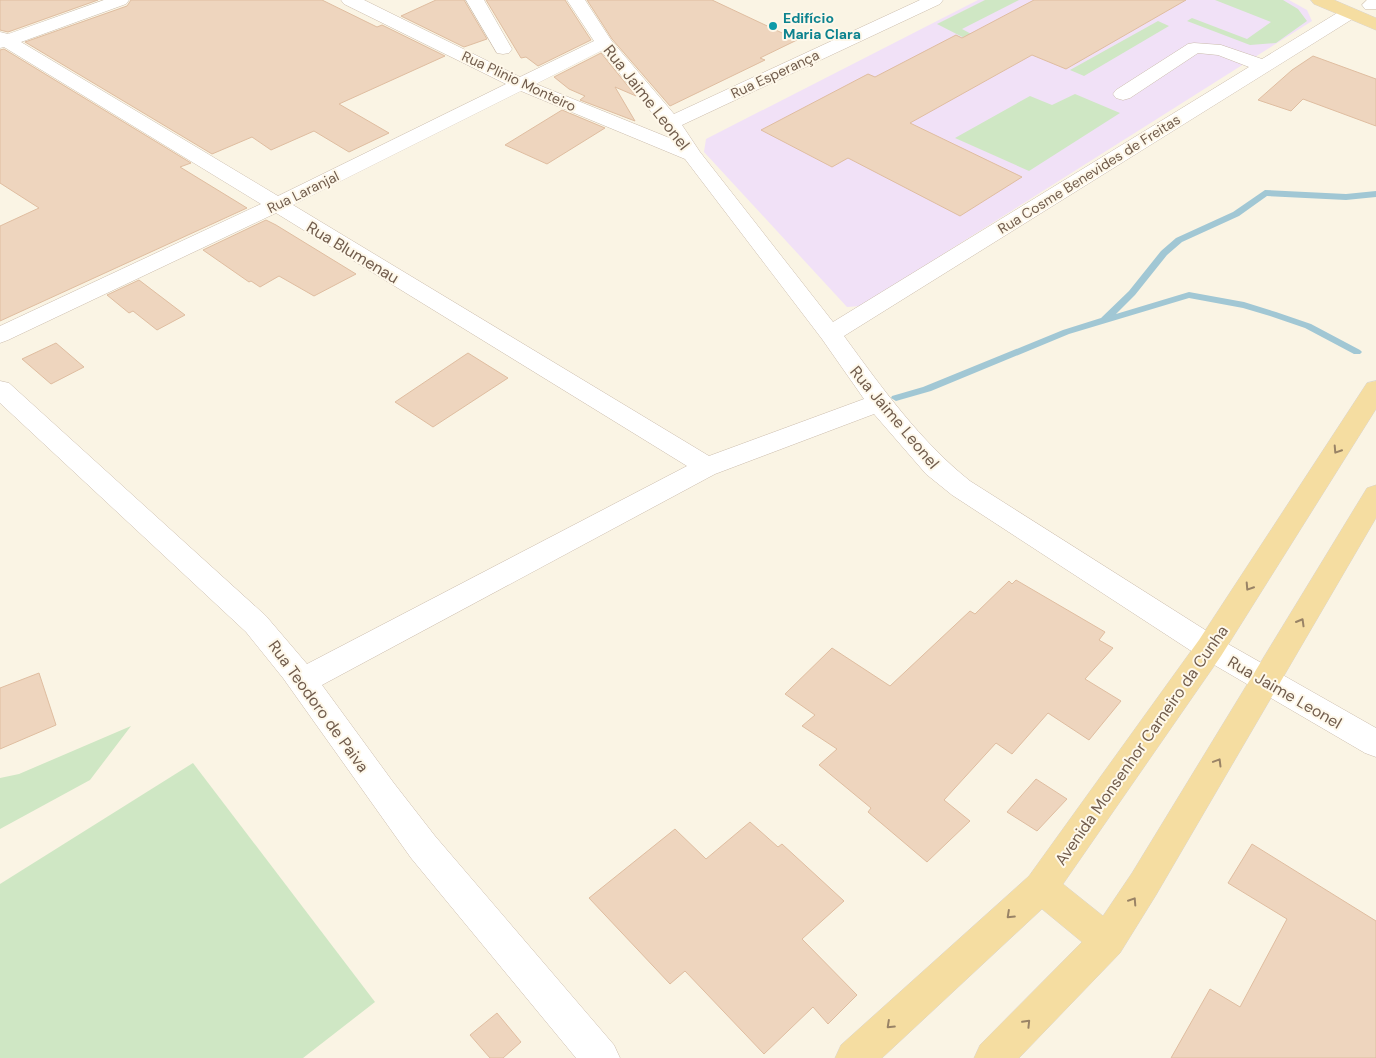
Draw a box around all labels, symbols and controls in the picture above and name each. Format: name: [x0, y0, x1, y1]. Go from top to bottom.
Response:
place label: Edifício Maria Clara: [783, 9, 861, 43]
marker: Edifício Maria Clara: [767, 20, 779, 32]
street label: Rua Jaime Leonel: [599, 40, 694, 154]
street label: Rua Esperança: [728, 46, 822, 102]
street label: Rua Plinio Monteiro: [459, 47, 579, 115]
street label: Rua Cosme Benevides de Freitas: [994, 110, 1184, 238]
street label: Rua Laranjal: [264, 167, 342, 217]
street label: Rua Blumenau: [303, 217, 403, 288]
street label: Rua Jaime Leonel: [845, 361, 944, 473]
one-way arrow: [1334, 444, 1343, 454]
one-way arrow: [1246, 582, 1256, 591]
one-way arrow: [1295, 619, 1305, 628]
street label: Avenida Monsenhor Carneiro da Cunha: [1050, 621, 1233, 869]
street label: Rua Teodoro de Paiva: [264, 636, 374, 776]
street label: Rua Jaime Leonel: [1224, 651, 1346, 734]
one-way arrow: [1211, 758, 1221, 767]
one-way arrow: [1127, 897, 1137, 906]
one-way arrow: [1006, 910, 1015, 919]
one-way arrow: [887, 1019, 896, 1028]
one-way arrow: [1021, 1020, 1030, 1029]

